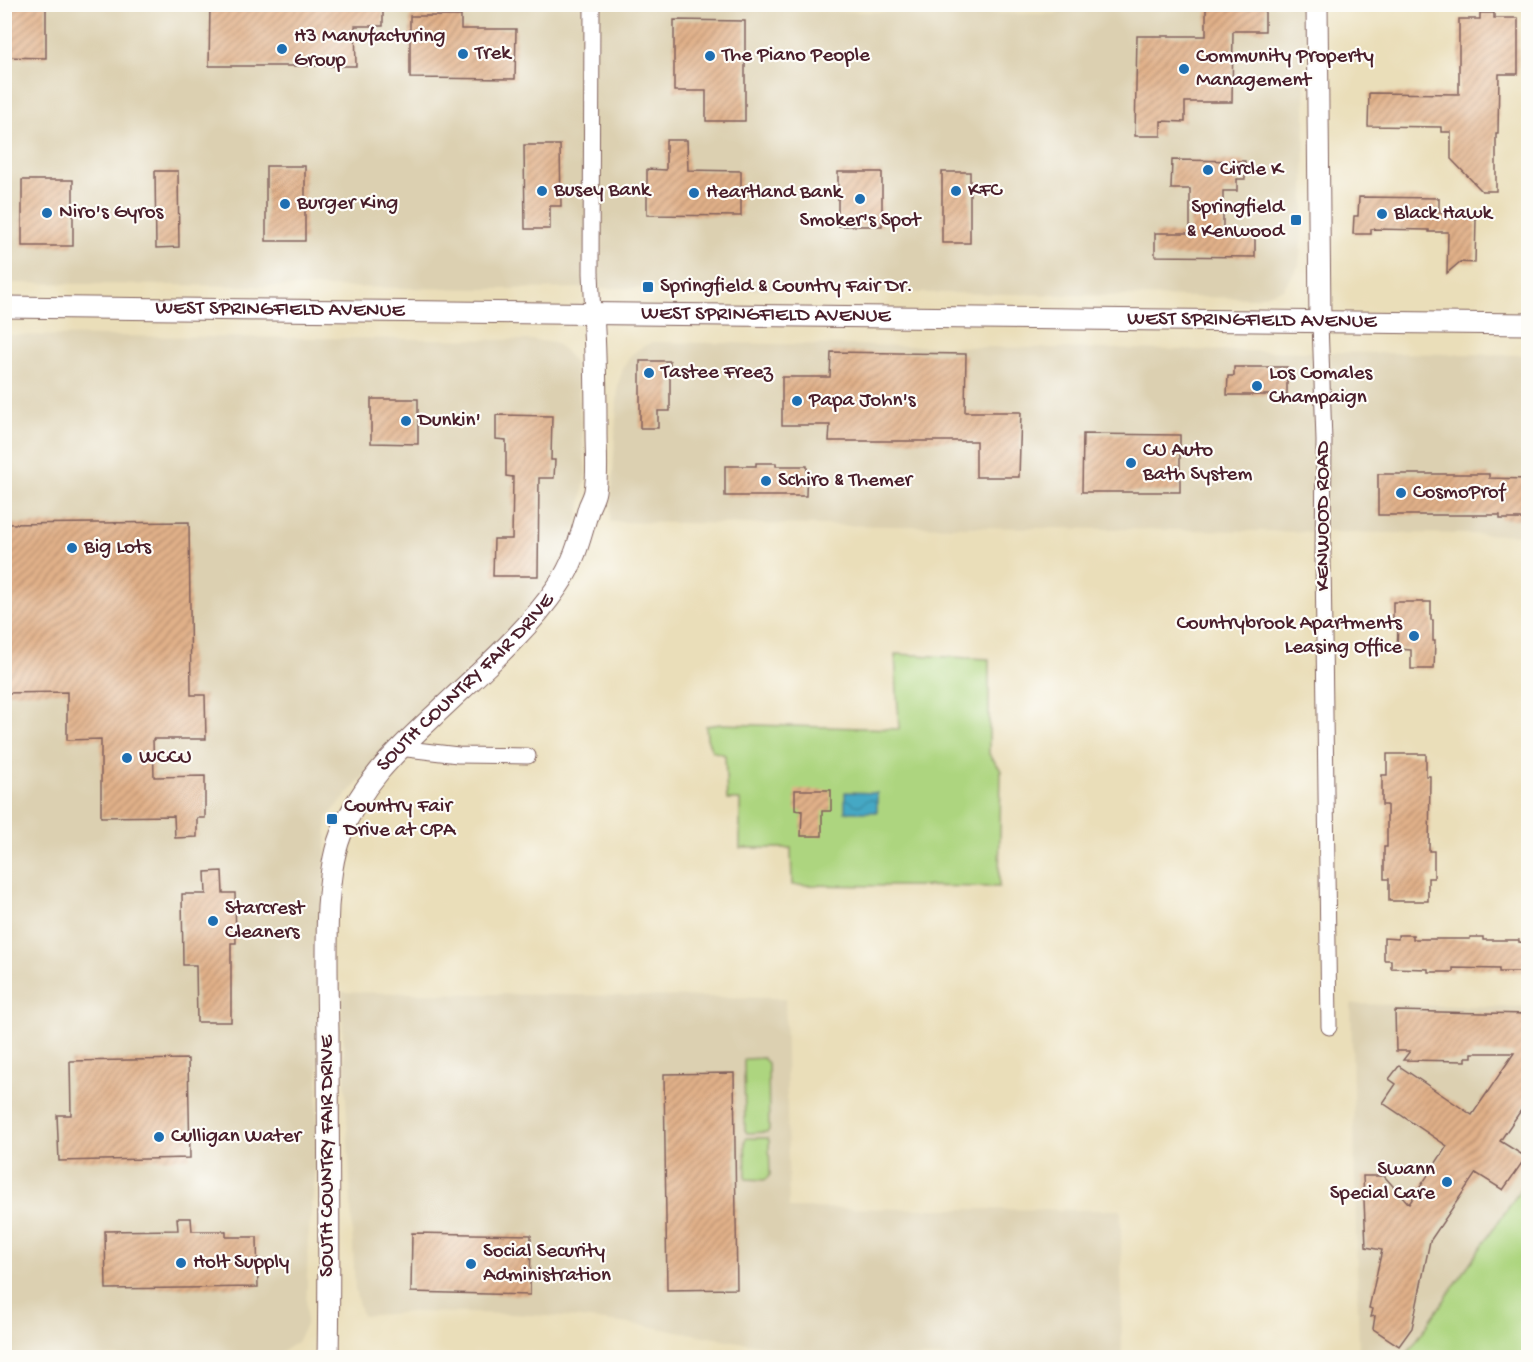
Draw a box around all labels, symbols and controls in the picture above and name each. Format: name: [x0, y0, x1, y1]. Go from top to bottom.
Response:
place label: H3 Manufacturing Group: [294, 25, 446, 74]
marker: H3 Manufacturing Group: [275, 42, 289, 56]
place label: Trek: [474, 42, 513, 67]
place label: The Piano People: [721, 44, 871, 69]
place label: Community Property Management: [1196, 45, 1374, 94]
marker: Trek: [456, 47, 470, 61]
marker: The Piano People: [703, 49, 717, 63]
marker: Community Property Management: [1177, 62, 1191, 76]
place label: Circle K: [1220, 158, 1285, 183]
marker: Circle K: [1201, 163, 1215, 177]
place label: Busey Bank: [553, 179, 653, 204]
place label: KFC: [968, 179, 1003, 204]
place label: Heartland Bank: [706, 181, 844, 206]
marker: Busey Bank: [535, 184, 549, 198]
marker: KFC: [949, 184, 963, 198]
marker: Heartland Bank: [687, 186, 701, 200]
place label: Burger King: [296, 192, 398, 217]
marker: Smoker's Spot: [853, 192, 867, 206]
place label: Springfield & Kenwood: [1187, 196, 1286, 245]
marker: Burger King: [278, 197, 292, 211]
place label: Niro's Gyros: [59, 201, 165, 226]
place label: Black Hawk: [1393, 202, 1494, 227]
marker: Niro's Gyros: [40, 206, 54, 220]
marker: Black Hawk: [1375, 207, 1389, 221]
place label: Smoker's Spot: [800, 209, 923, 234]
marker: Springfield & Kenwood: [1289, 213, 1303, 227]
place label: Springfield & Country Fair Dr.: [660, 275, 913, 300]
marker: Springfield & Country Fair Dr.: [641, 280, 655, 294]
street label: WEST SPRINGFIELD AVENUE: [155, 296, 406, 324]
street label: WEST SPRINGFIELD AVENUE: [641, 302, 892, 329]
street label: WEST SPRINGFIELD AVENUE: [1127, 307, 1378, 335]
place label: Tastee Freez: [660, 361, 774, 386]
place label: Los Comales Champaign: [1269, 362, 1374, 411]
marker: Tastee Freez: [642, 366, 656, 380]
marker: Los Comales Champaign: [1250, 379, 1264, 393]
place label: Papa John's: [808, 389, 917, 414]
marker: Papa John's: [790, 394, 804, 408]
place label: Dunkin': [416, 409, 481, 434]
marker: Dunkin': [399, 414, 413, 428]
place label: CU Auto Bath System: [1142, 439, 1252, 488]
street label: KENWOOD ROAD: [1312, 441, 1337, 591]
marker: CU Auto Bath System: [1124, 456, 1138, 470]
place label: Schiro & Themer: [778, 469, 914, 494]
marker: Schiro & Themer: [759, 474, 773, 488]
place label: CosmoProf: [1413, 481, 1507, 506]
marker: CosmoProf: [1394, 486, 1408, 500]
place label: Big Lots: [83, 536, 152, 561]
marker: Big Lots: [65, 541, 79, 555]
street label: SOUTH COUNTRY FAIR DRIVE: [372, 588, 561, 777]
place label: Countrybrook Apartments Leasing Office: [1176, 612, 1403, 661]
marker: Countrybrook Apartments Leasing Office: [1407, 629, 1421, 643]
place label: WCCU: [139, 746, 192, 771]
marker: WCCU: [120, 751, 134, 765]
place label: Country Fair Drive at CPA: [342, 795, 457, 844]
marker: Country Fair Drive at CPA: [325, 812, 339, 826]
place label: Starcrest Cleaners: [225, 897, 307, 946]
marker: Starcrest Cleaners: [206, 914, 220, 928]
street label: SOUTH COUNTRY FAIR DRIVE: [316, 1034, 341, 1277]
place label: Culligan Water: [171, 1125, 303, 1150]
marker: Culligan Water: [152, 1130, 166, 1144]
place label: Swann Special Care: [1330, 1158, 1436, 1207]
marker: Swann Special Care: [1440, 1175, 1454, 1189]
place label: Social Security Administration: [483, 1240, 611, 1289]
place label: Holt Supply: [193, 1251, 289, 1276]
marker: Holt Supply: [174, 1256, 188, 1270]
marker: Social Security Administration: [464, 1257, 478, 1271]

